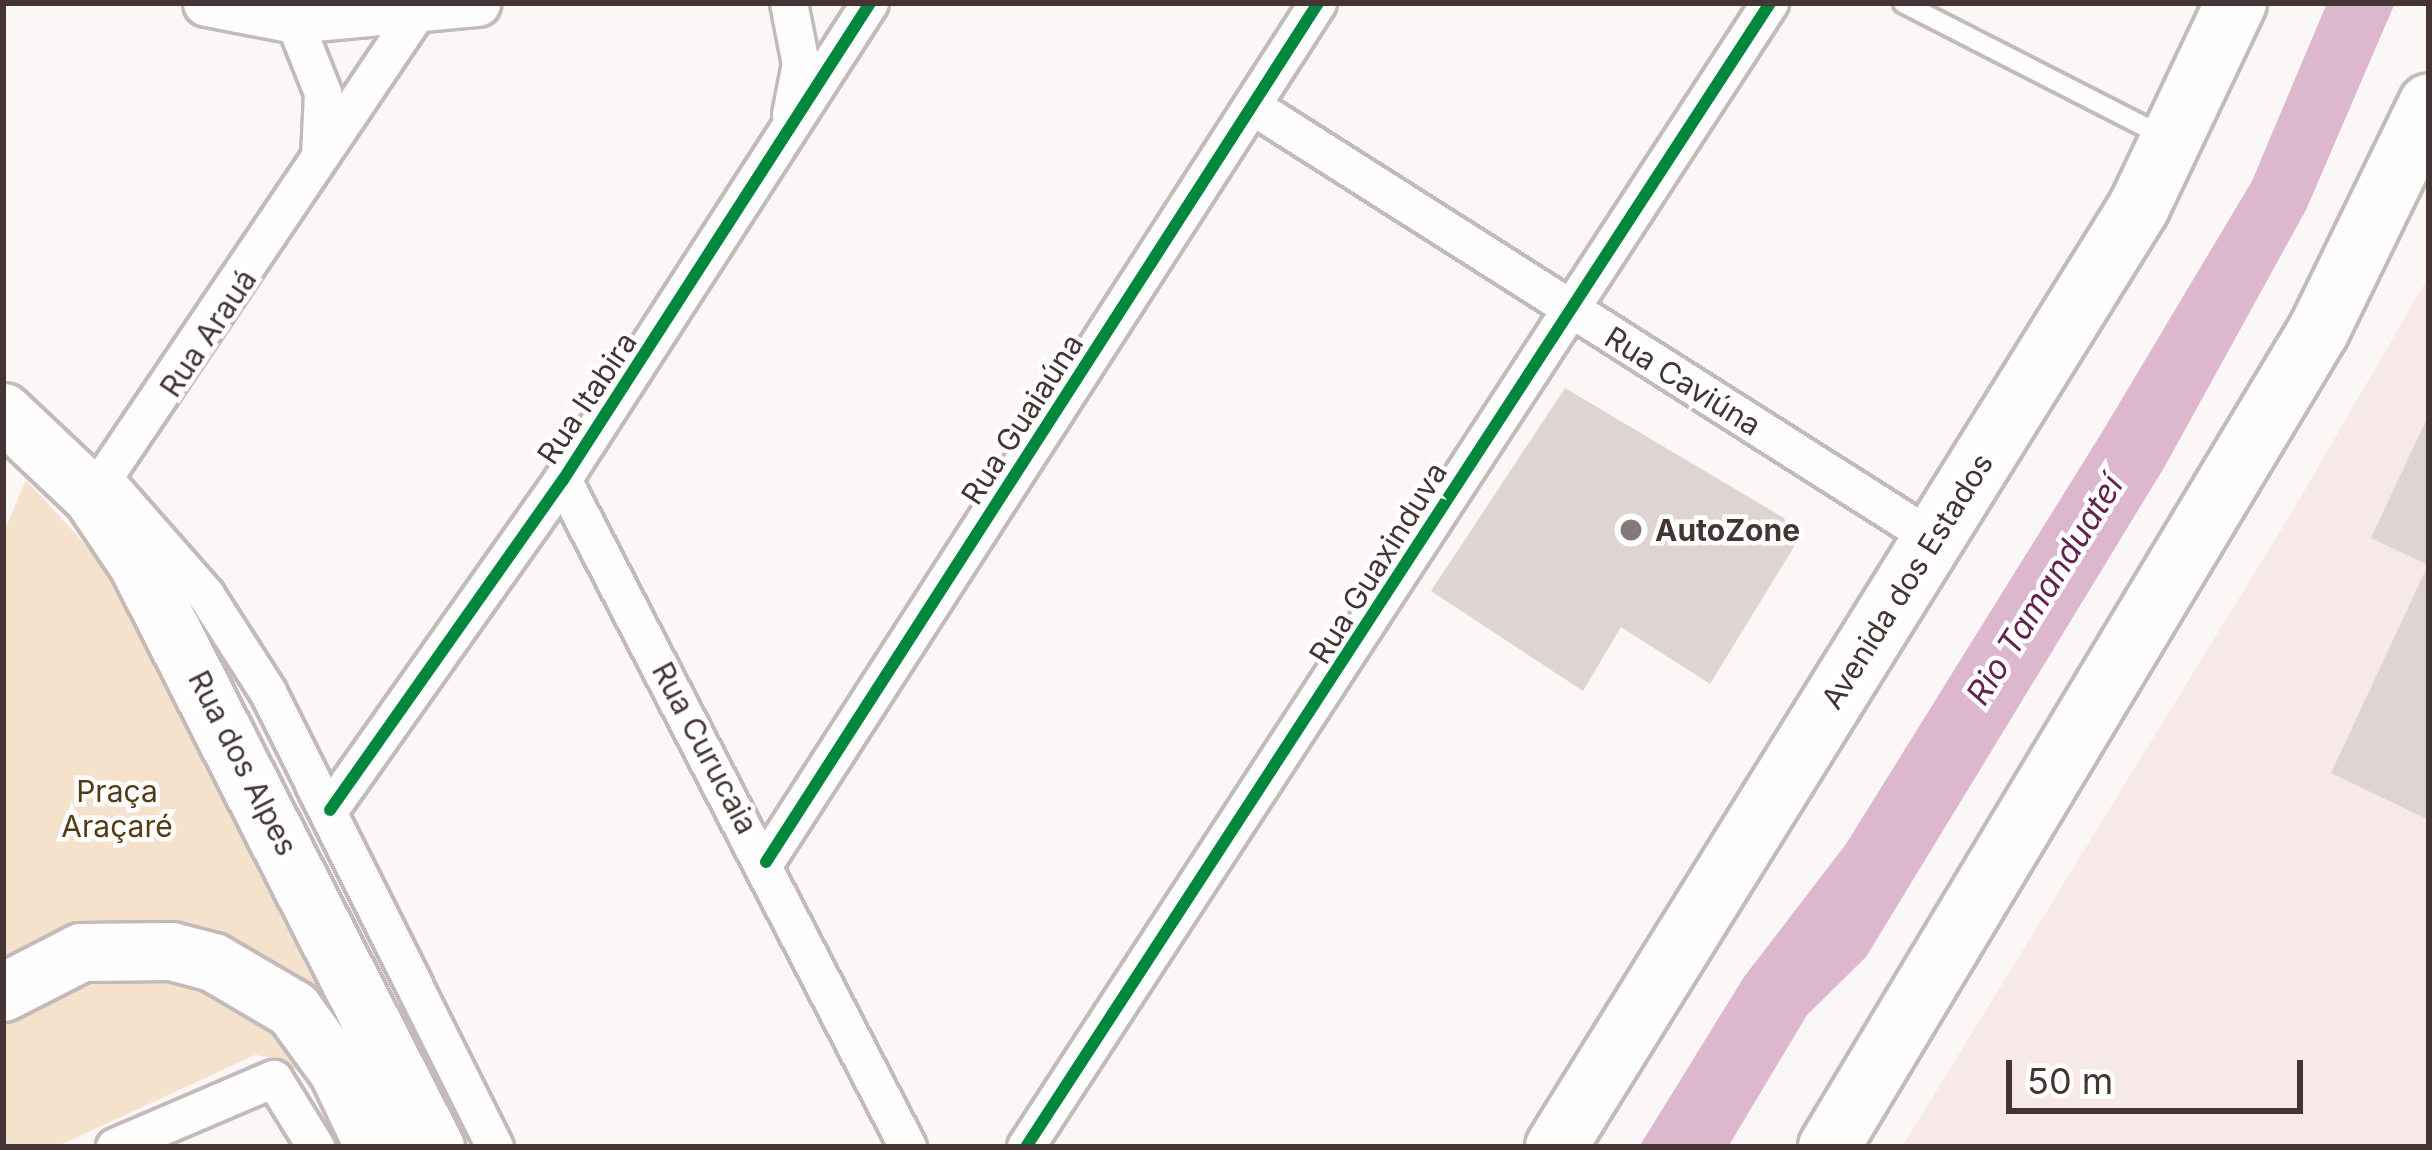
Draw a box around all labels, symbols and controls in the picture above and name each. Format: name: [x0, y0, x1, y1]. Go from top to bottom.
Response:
street label: Rua Arauá: [152, 263, 264, 403]
street label: Rua Caviúna: [1598, 319, 1768, 443]
street label: Rua Itabira: [530, 325, 644, 471]
street label: Rua Guaiaúna: [954, 327, 1090, 511]
street label: Avenida dos Estados: [1814, 447, 2000, 715]
street label: Rua Guaxinduva: [1302, 456, 1454, 670]
water label: Rio Tamanduateí: [1958, 468, 2132, 712]
place label: AutoZone: [1655, 512, 1800, 548]
marker: AutoZone: [1618, 517, 1644, 543]
street label: Rua Curucaia: [645, 656, 765, 840]
street label: Rua dos Alpes: [181, 665, 305, 861]
park label: Praça Araçaré: [61, 773, 173, 844]
scale bar: [2012, 1036, 2309, 1110]
text: 50 m: [2027, 1059, 2113, 1103]

